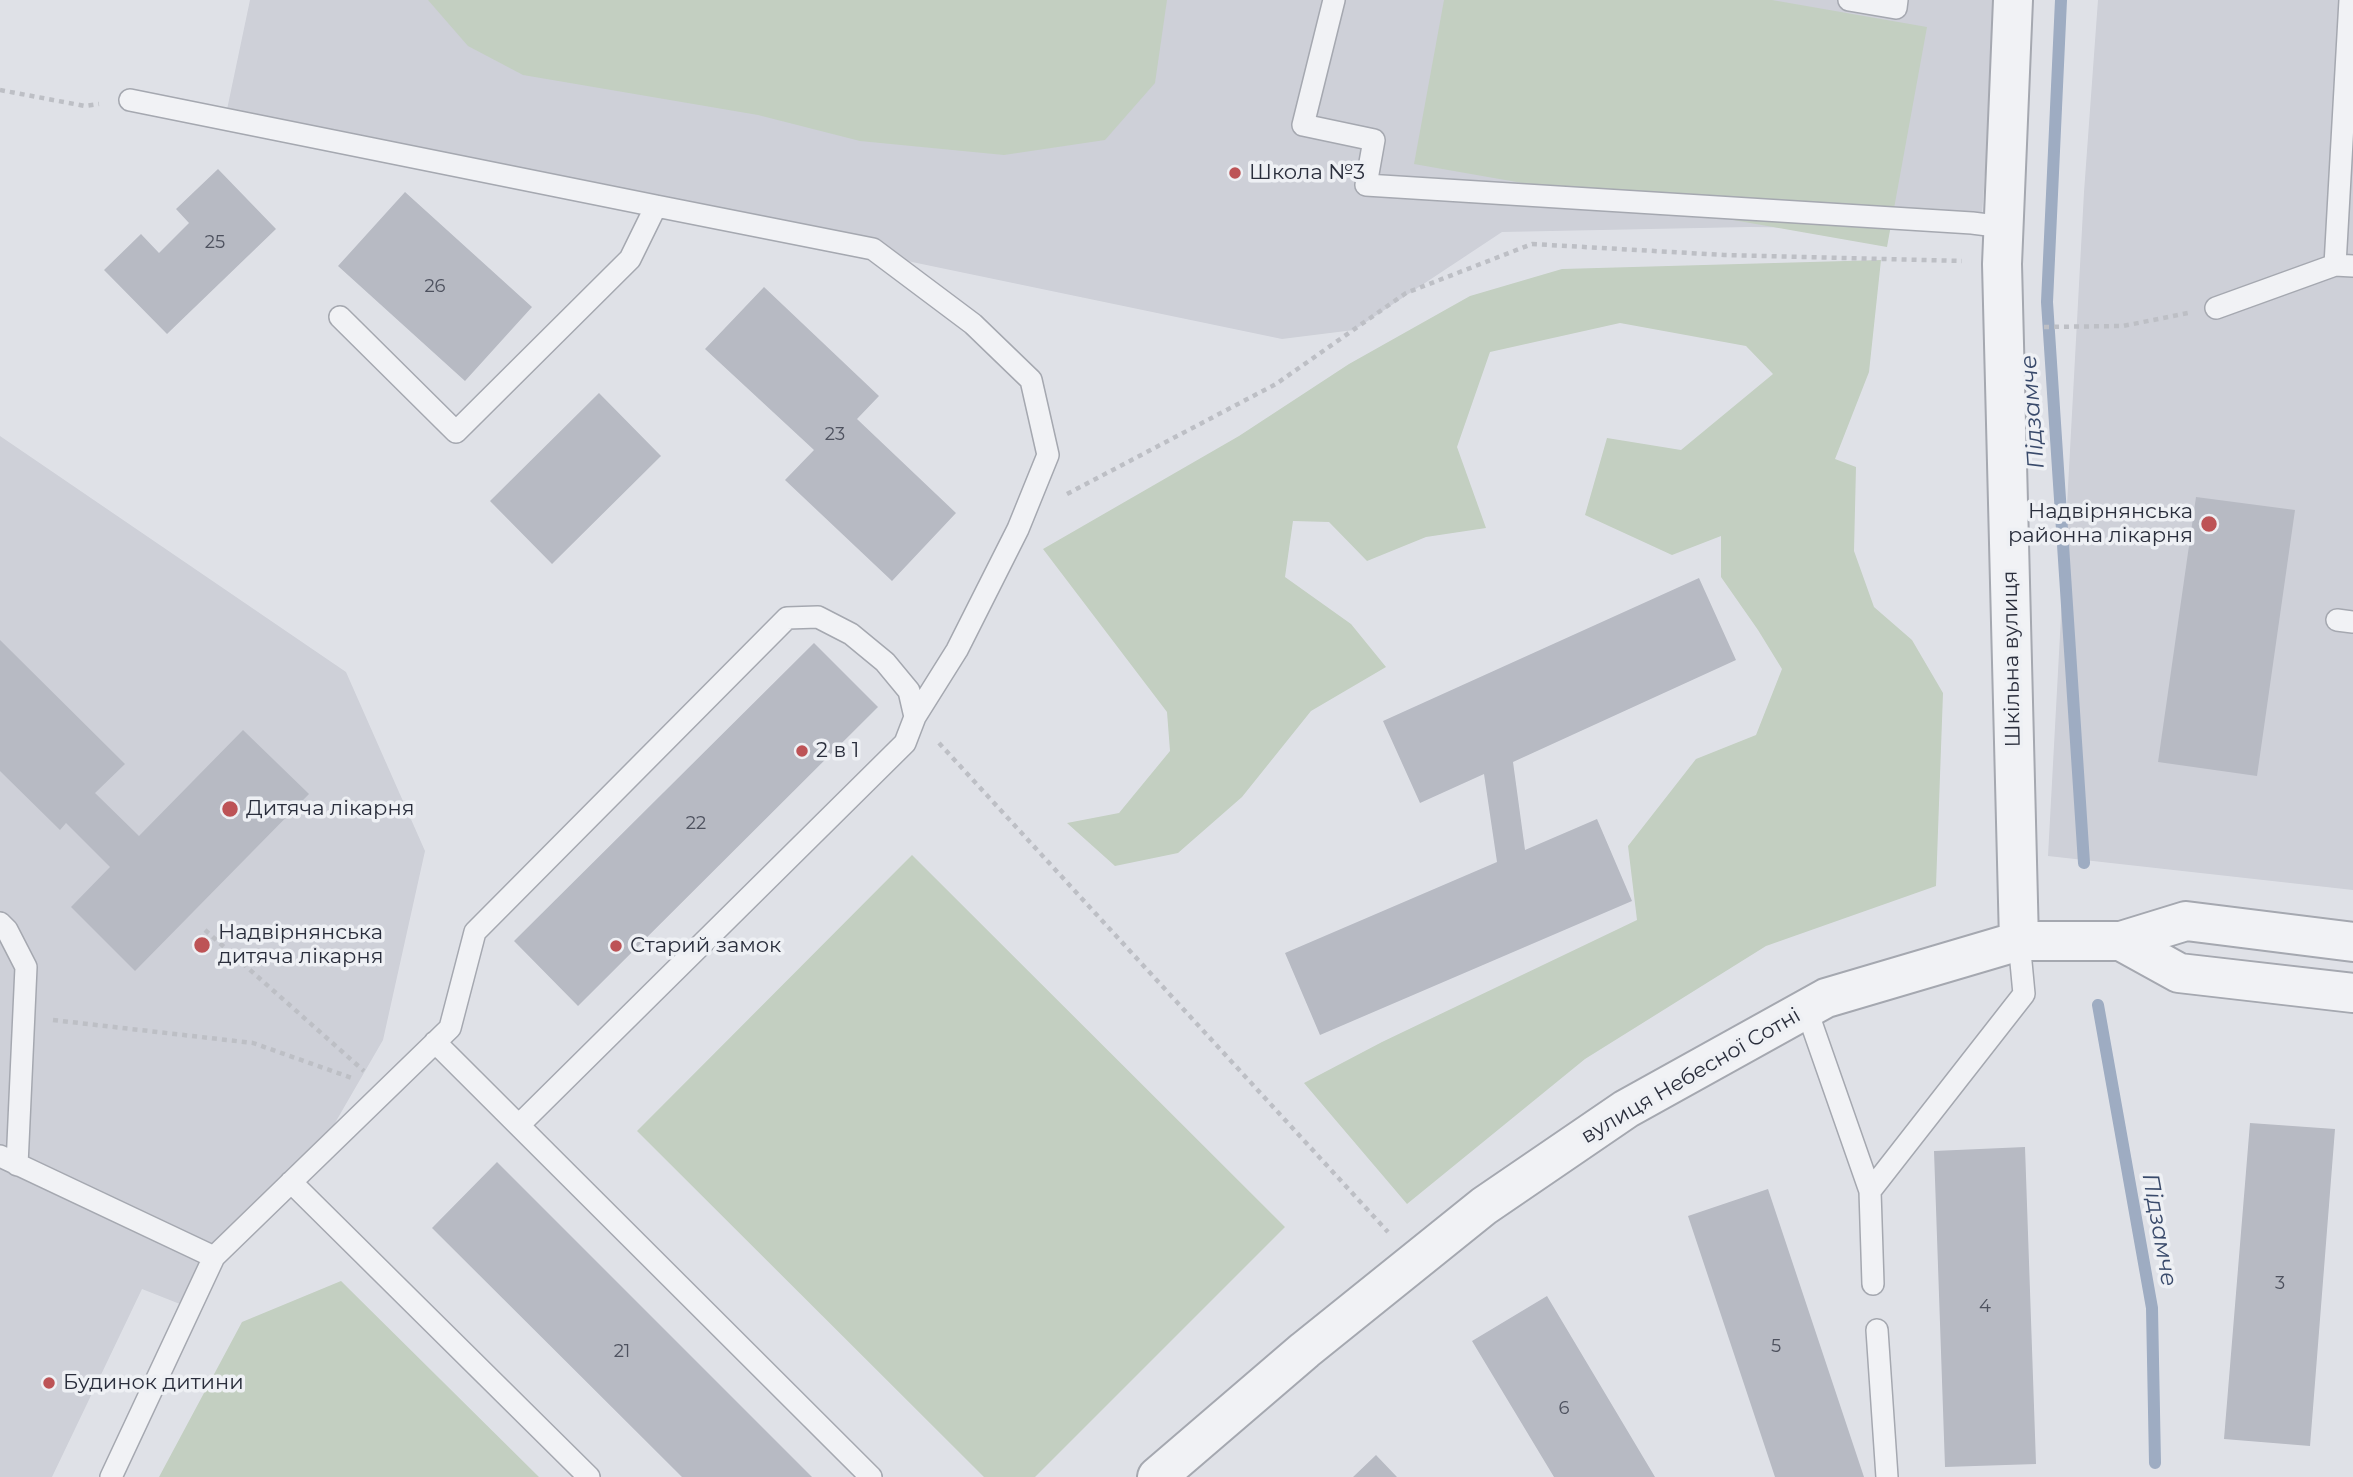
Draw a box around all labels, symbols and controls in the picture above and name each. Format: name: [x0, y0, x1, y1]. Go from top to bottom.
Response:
place label: Школа №3: [1249, 160, 1365, 186]
marker: Школа №3: [1227, 165, 1243, 181]
house number: 25: [205, 232, 225, 254]
house number: 26: [424, 276, 446, 298]
water label: Підзамче: [2015, 354, 2051, 470]
house number: 23: [825, 424, 845, 446]
place label: Надвірнянська районна лікарня: [2008, 499, 2193, 549]
marker: Надвірнянська районна лікарня: [2199, 514, 2219, 534]
street label: Шкільна вулиця: [1998, 570, 2026, 748]
place label: 2 в 1: [816, 738, 859, 764]
marker: 2 в 1: [794, 743, 810, 759]
place label: Дитяча лікарня: [246, 796, 414, 822]
marker: Дитяча лікарня: [220, 799, 240, 819]
house number: 22: [686, 813, 706, 835]
place label: Надвірнянська дитяча лікарня: [218, 920, 383, 970]
place label: Старий замок: [630, 933, 781, 959]
marker: Надвірнянська дитяча лікарня: [192, 935, 212, 955]
marker: Старий замок: [608, 938, 624, 954]
street label: вулиця Небесної Сотні: [1577, 1003, 1805, 1149]
water label: Підзамче: [2135, 1171, 2183, 1289]
house number: 3: [2275, 1273, 2285, 1295]
house number: 4: [1979, 1296, 1991, 1318]
house number: 5: [1771, 1336, 1781, 1358]
house number: 21: [614, 1341, 630, 1363]
place label: Будинок дитини: [63, 1370, 244, 1396]
marker: Будинок дитини: [41, 1375, 57, 1391]
house number: 6: [1559, 1398, 1569, 1420]

